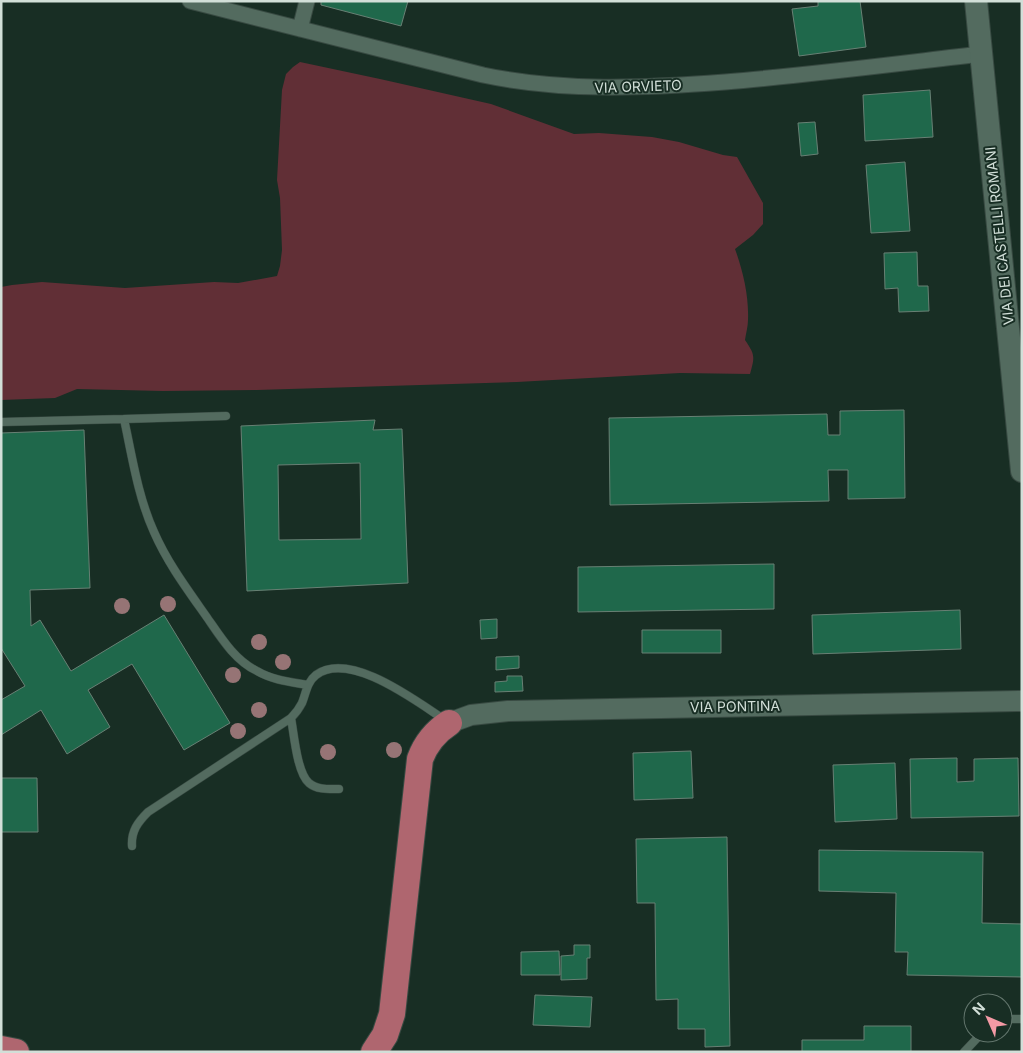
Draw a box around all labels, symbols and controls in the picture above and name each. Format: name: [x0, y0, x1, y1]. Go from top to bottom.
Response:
street label: VIA ORVIETO: [594, 76, 682, 96]
street label: VIA DEI CASTELLI ROMANI: [981, 146, 1017, 326]
street label: VIA PONTINA: [690, 697, 781, 715]
north arrow: [963, 993, 1013, 1043]
text: N: [969, 999, 988, 1018]

